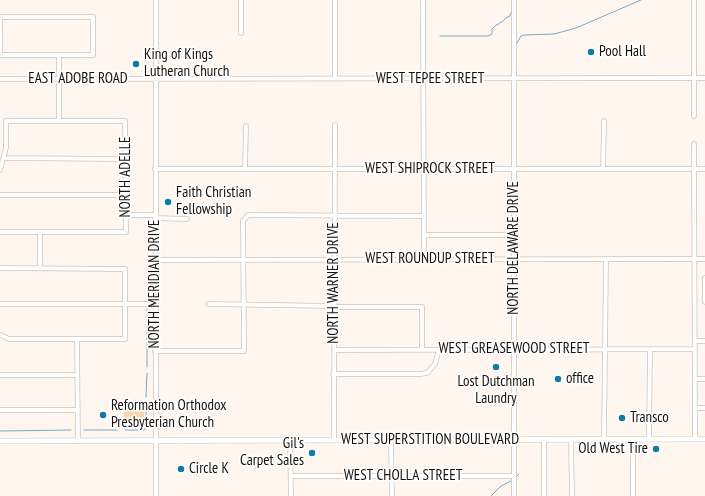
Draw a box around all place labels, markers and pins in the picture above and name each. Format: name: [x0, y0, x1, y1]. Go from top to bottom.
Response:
place label: Pool Hall: [599, 43, 646, 61]
place label: King of Kings Lutheran Church: [144, 46, 229, 81]
marker: Pool Hall: [586, 47, 596, 57]
marker: King of Kings Lutheran Church: [131, 59, 141, 69]
place label: Faith Christian Fellowship: [176, 184, 251, 219]
marker: Faith Christian Fellowship: [163, 197, 173, 207]
marker: Lost Dutchman Laundry: [491, 362, 501, 372]
place label: office: [566, 370, 594, 388]
place label: Lost Dutchman Laundry: [457, 373, 535, 408]
marker: office: [553, 374, 563, 384]
place label: Reformation Orthodox Presbyterian Church: [111, 397, 226, 432]
place label: Transco: [630, 409, 669, 427]
marker: Reformation Orthodox Presbyterian Church: [98, 410, 108, 420]
marker: Transco: [617, 413, 627, 423]
place label: Gil's Carpet Sales: [240, 435, 304, 470]
place label: Old West Tire: [578, 440, 648, 458]
marker: Old West Tire: [651, 444, 661, 454]
marker: Gil's Carpet Sales: [307, 448, 317, 458]
place label: Circle K: [189, 460, 229, 478]
marker: Circle K: [176, 464, 186, 474]

